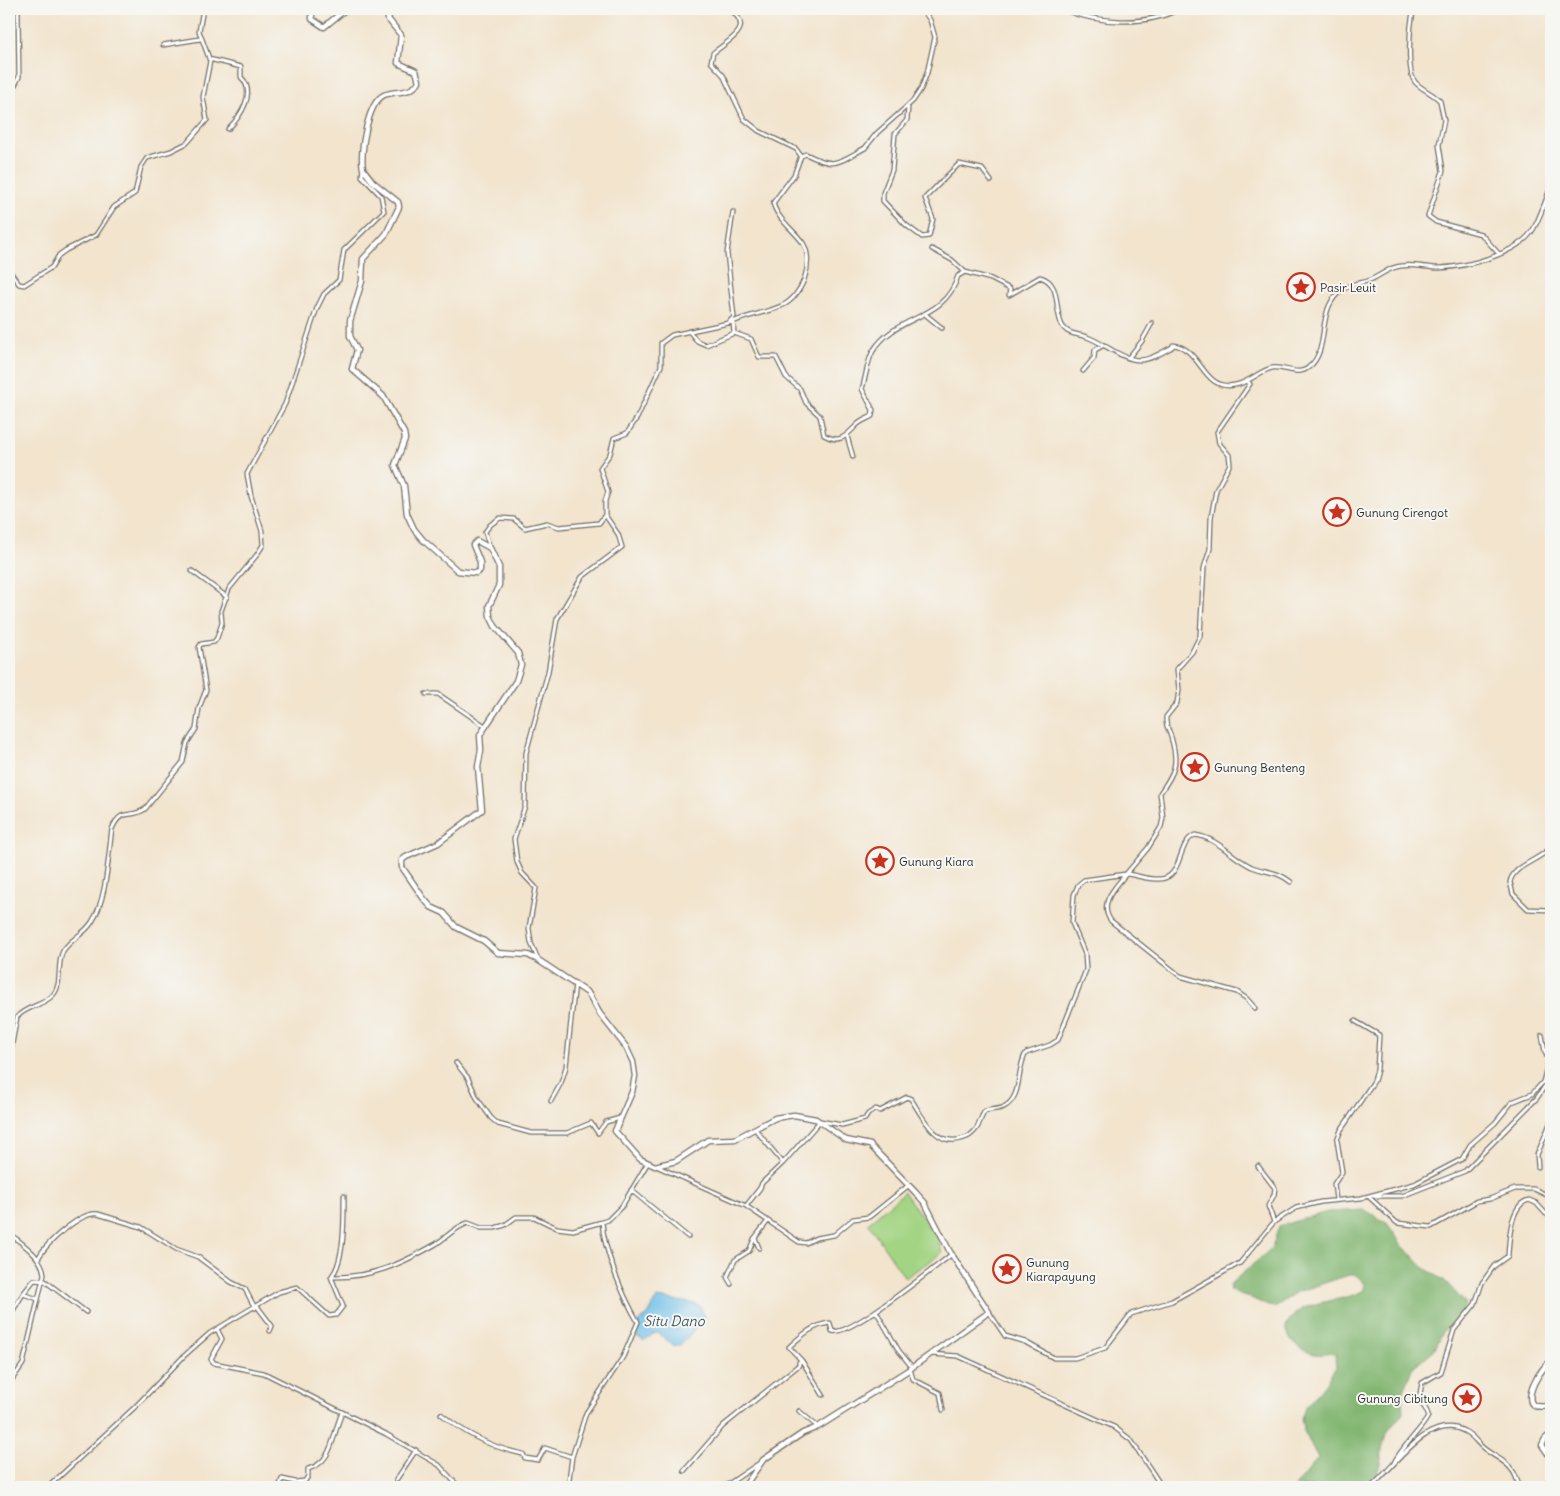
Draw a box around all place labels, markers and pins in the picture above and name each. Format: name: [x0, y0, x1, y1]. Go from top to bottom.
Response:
place icon: Pasir Leuit: [1286, 272, 1316, 302]
place label: Pasir Leuit: [1320, 280, 1376, 295]
place icon: Gunung Cirengot: [1322, 497, 1352, 527]
place label: Gunung Cirengot: [1356, 505, 1448, 520]
place icon: Gunung Benteng: [1180, 752, 1210, 782]
place label: Gunung Benteng: [1214, 760, 1305, 775]
place icon: Gunung Kiara: [865, 846, 895, 876]
place label: Gunung Kiara: [899, 854, 974, 869]
place icon: Gunung Kiarapayung: [992, 1254, 1022, 1284]
place label: Gunung Kiarapayung: [1026, 1255, 1096, 1284]
place icon: Gunung Cibitung: [1452, 1383, 1482, 1413]
place label: Gunung Cibitung: [1357, 1391, 1448, 1406]

